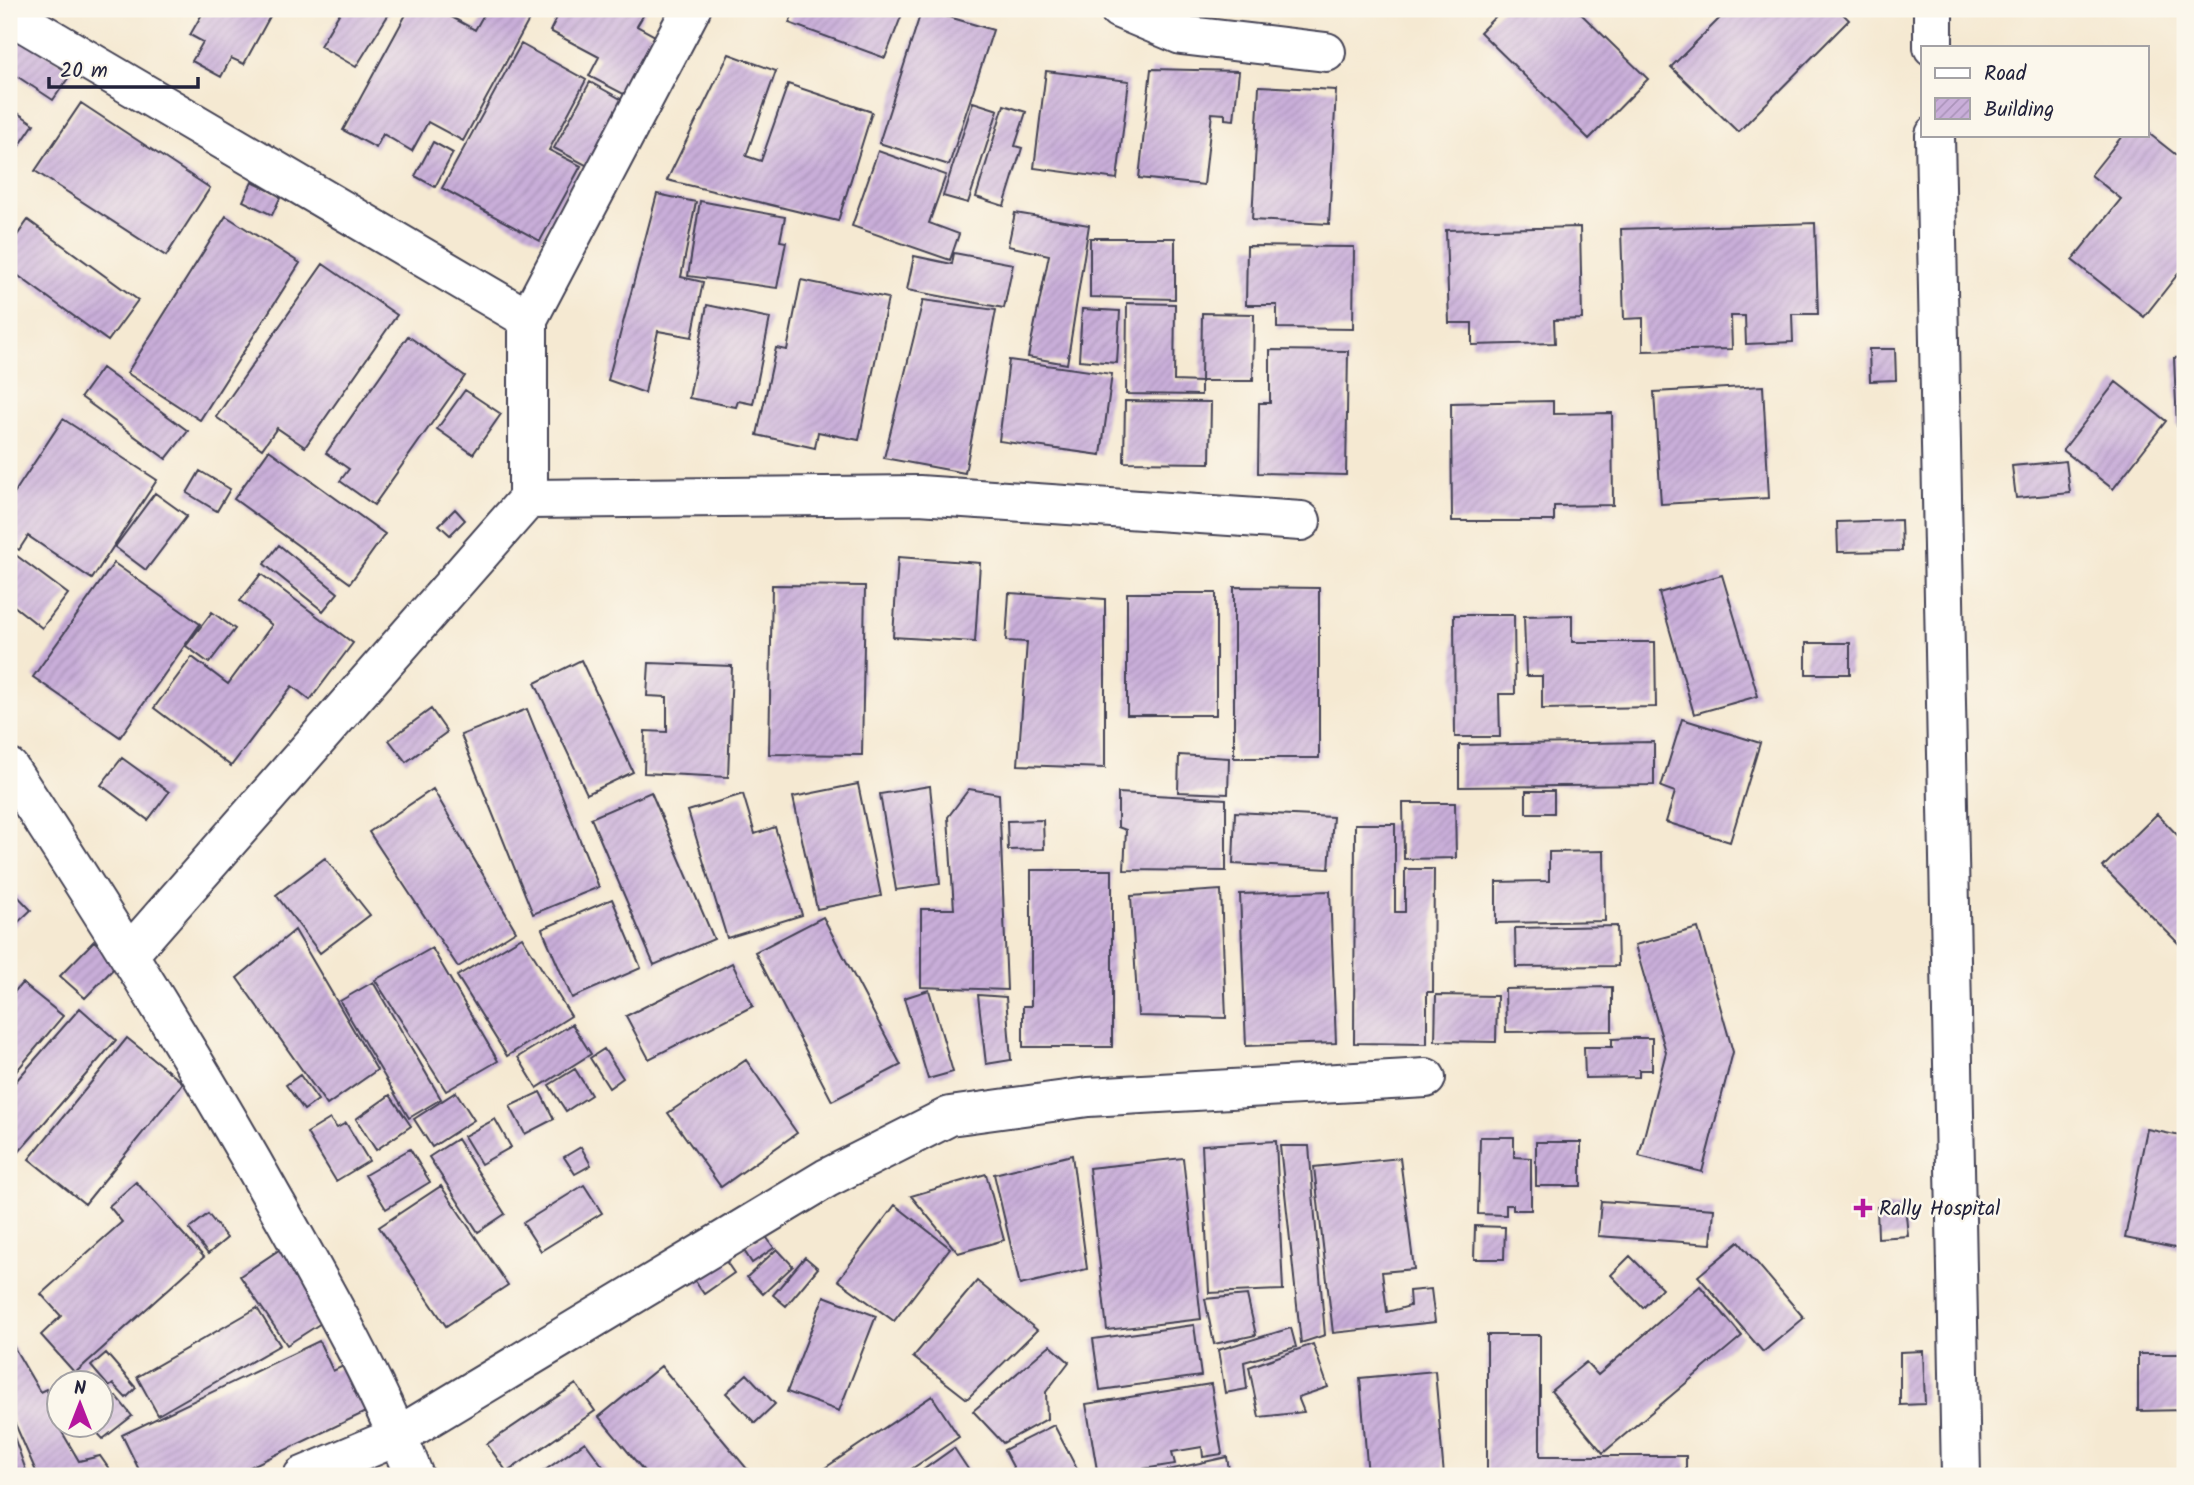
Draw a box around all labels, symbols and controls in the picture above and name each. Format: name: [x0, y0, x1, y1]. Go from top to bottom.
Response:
scale bar: [49, 46, 198, 90]
legend: [1921, 46, 2148, 136]
text: 20 m: [60, 55, 108, 88]
text: Road: [1984, 58, 2027, 91]
text: Building: [1984, 94, 2054, 127]
place label: Rally Hospital: [1879, 1193, 2000, 1226]
marker: Rally Hospital: [1853, 1198, 1873, 1218]
north arrow: [46, 1370, 116, 1440]
text: N: [74, 1374, 86, 1404]

